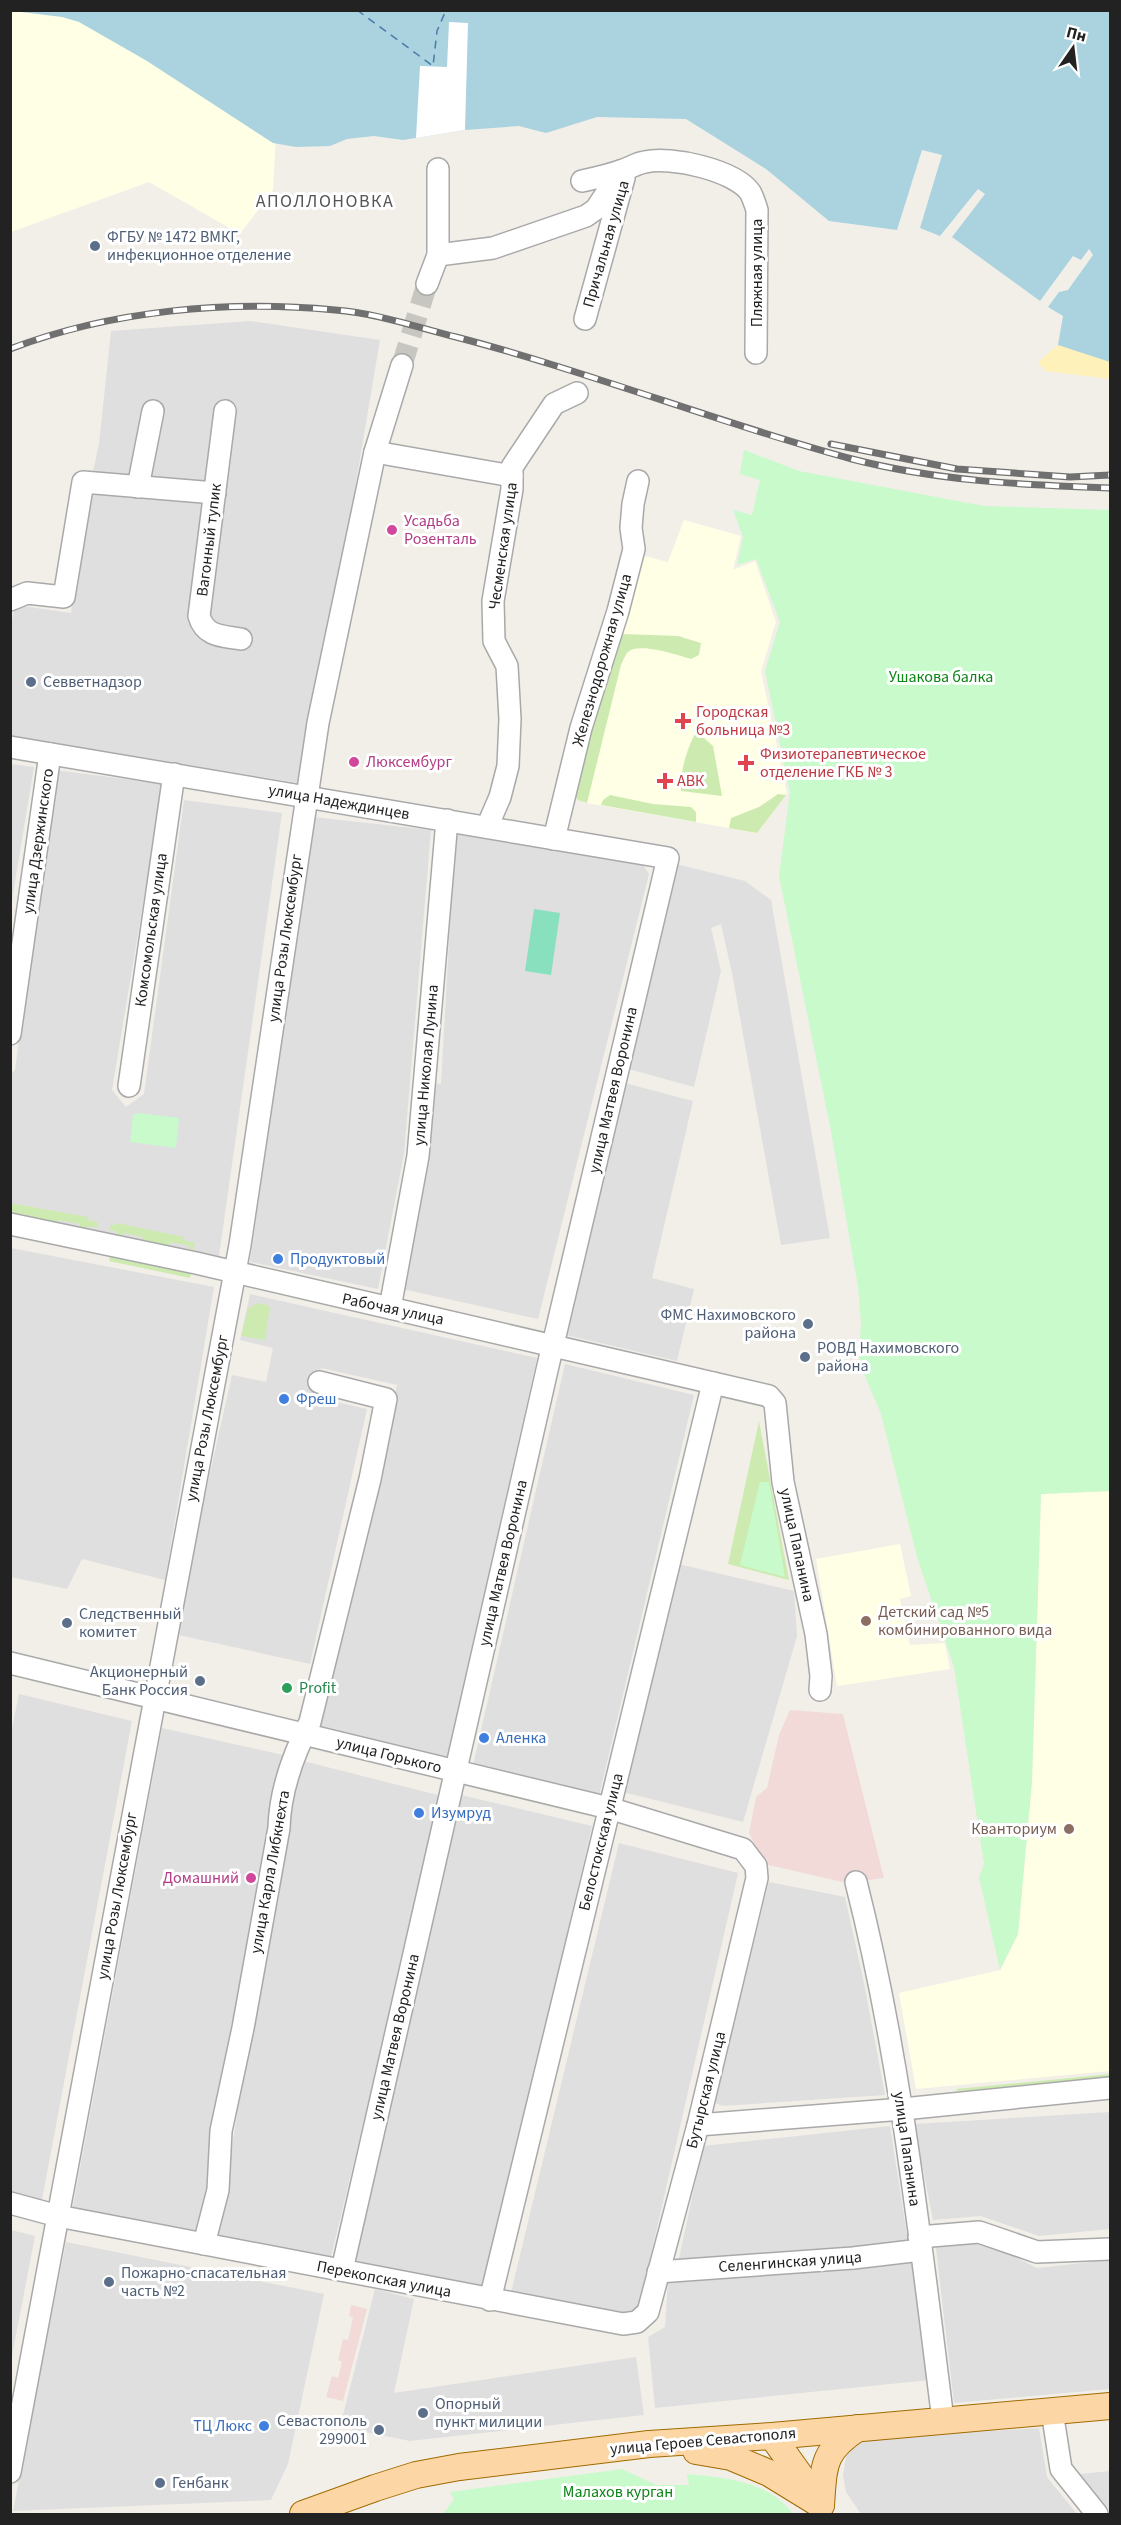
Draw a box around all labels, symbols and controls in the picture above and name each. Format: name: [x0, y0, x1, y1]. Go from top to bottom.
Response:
north arrow: [1043, 18, 1103, 78]
text: Пн: [1064, 21, 1089, 47]
street label: Причальная улица: [577, 178, 635, 310]
district label: АПОЛЛОНОВКА: [256, 189, 394, 214]
street label: Пляжная улица: [746, 219, 768, 327]
place label: ФГБУ № 1472 ВМКГ, инфекционное отделение: [107, 226, 291, 266]
marker: ФГБУ № 1472 ВМКГ, инфекционное отделение: [88, 239, 102, 253]
street label: Чесменская улица: [483, 481, 523, 611]
street label: Вагонный тупик: [191, 482, 227, 598]
place label: Усадьба Розенталь: [404, 510, 477, 550]
marker: Усадьба Розенталь: [385, 523, 399, 537]
street label: Железнодорожная улица: [567, 571, 637, 749]
park label: Ушакова балка: [889, 666, 993, 688]
place label: Севветнадзор: [43, 671, 142, 693]
marker: Севветнадзор: [24, 675, 38, 689]
place label: Городская больница №3: [696, 701, 790, 741]
marker: Городская больница №3: [674, 712, 692, 730]
place label: Физиотерапевтическое отделение ГКБ № 3: [760, 743, 926, 783]
place label: Люксембург: [366, 751, 452, 773]
marker: Физиотерапевтическое отделение ГКБ № 3: [737, 754, 755, 772]
marker: Люксембург: [347, 755, 361, 769]
street label: улица Дзержинского: [17, 767, 59, 915]
place label: АВК: [677, 770, 705, 792]
marker: АВК: [658, 774, 672, 788]
street label: улица Надеждинцев: [267, 779, 411, 825]
street label: Комсомольская улица: [129, 852, 173, 1008]
street label: улица Розы Люксембург: [262, 852, 308, 1023]
street label: улица Николая Лунина: [408, 984, 444, 1146]
street label: улица Матвея Воронина: [583, 1005, 643, 1175]
place label: Продуктовый: [290, 1248, 385, 1270]
marker: Продуктовый: [271, 1252, 285, 1266]
street label: Рабочая улица: [340, 1287, 446, 1331]
place label: ФМС Нахимовского района: [661, 1304, 796, 1344]
marker: ФМС Нахимовского района: [801, 1317, 815, 1331]
street label: улица Розы Люксембург: [180, 1332, 234, 1503]
place label: РОВД Нахимовского района: [817, 1337, 959, 1377]
marker: РОВД Нахимовского района: [798, 1350, 812, 1364]
place label: Фреш: [296, 1388, 337, 1410]
marker: Фреш: [277, 1392, 291, 1406]
street label: улица Матвея Воронина: [473, 1478, 533, 1648]
street label: улица Папанина: [774, 1486, 820, 1604]
place label: Детский сад №5 комбинированного вида: [878, 1601, 1052, 1641]
place label: Следственный комитет: [79, 1603, 181, 1643]
marker: Детский сад №5 комбинированного вида: [859, 1614, 873, 1628]
marker: Следственный комитет: [60, 1616, 74, 1630]
place label: Акционерный Банк Россия: [90, 1661, 188, 1701]
marker: Акционерный Банк Россия: [193, 1674, 207, 1688]
place label: Profit: [299, 1677, 337, 1699]
marker: Profit: [280, 1681, 294, 1695]
place label: Аленка: [496, 1727, 546, 1749]
street label: улица Горького: [334, 1731, 444, 1779]
marker: Аленка: [477, 1731, 491, 1745]
street label: Белостокская улица: [573, 1771, 629, 1913]
street label: улица Карла Либкнехта: [245, 1789, 295, 1955]
place label: Изумруд: [431, 1802, 492, 1824]
marker: Изумруд: [412, 1806, 426, 1820]
street label: улица Розы Люксембург: [91, 1810, 143, 1981]
place label: Кванториум: [971, 1818, 1057, 1840]
marker: Кванториум: [1062, 1822, 1076, 1836]
place label: Домашний: [163, 1867, 239, 1889]
marker: Домашний: [244, 1871, 258, 1885]
street label: улица Матвея Воронина: [365, 1952, 425, 2122]
street label: Бутырская улица: [681, 2029, 731, 2151]
street label: улица Папанина: [888, 2090, 926, 2208]
street label: Селенгинская улица: [718, 2246, 862, 2278]
street label: Перекопская улица: [315, 2255, 453, 2303]
place label: Пожарно-спасательная часть №2: [121, 2262, 286, 2302]
marker: Пожарно-спасательная часть №2: [102, 2275, 116, 2289]
place label: Опорный пункт милиции: [435, 2393, 542, 2433]
marker: Опорный пункт милиции: [416, 2406, 430, 2420]
place label: Севастополь 299001: [277, 2410, 367, 2450]
place label: ТЦ Люкс: [193, 2415, 252, 2437]
marker: ТЦ Люкс: [257, 2419, 271, 2433]
street label: улица Героев Севастополя: [609, 2422, 797, 2460]
marker: Севастополь 299001: [372, 2423, 386, 2437]
place label: Генбанк: [172, 2472, 229, 2494]
marker: Генбанк: [153, 2476, 167, 2490]
park label: Малахов курган: [563, 2481, 673, 2503]

